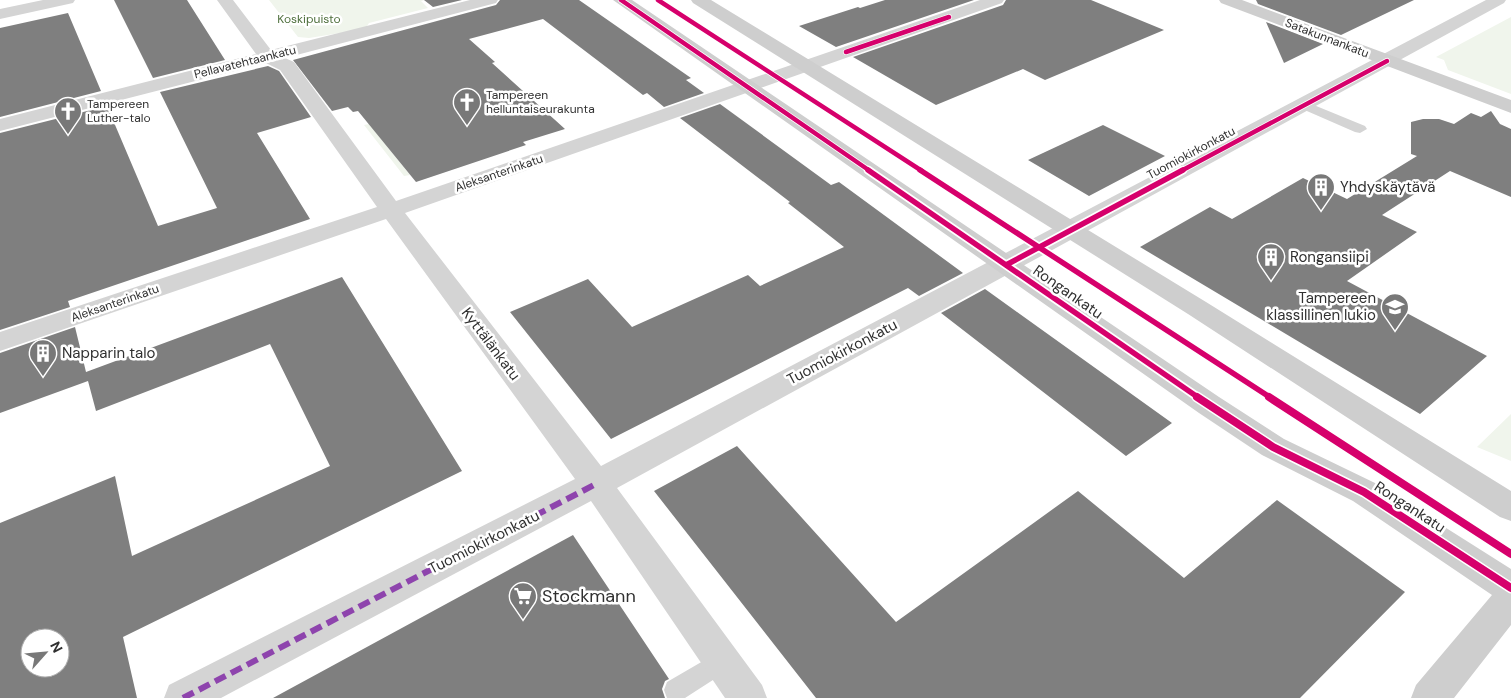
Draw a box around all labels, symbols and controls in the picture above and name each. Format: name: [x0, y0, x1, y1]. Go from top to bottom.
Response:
park label: Koskipuisto: [277, 11, 341, 27]
street label: Satakunnankatu: [1283, 15, 1371, 61]
street label: Pellavatehtaankatu: [192, 42, 298, 82]
church icon: Tampereen helluntaiseurakunta: [452, 87, 482, 126]
place label: Tampereen helluntaiseurakunta: [486, 87, 595, 117]
church icon: Tampereen Luther-talo: [53, 96, 83, 135]
place label: Tampereen Luther-talo: [87, 96, 151, 126]
street label: Tuomiokirkonkatu: [1144, 123, 1238, 183]
street label: Aleksanterinkatu: [453, 150, 545, 196]
building icon: Yhdyskäytävä: [1306, 172, 1336, 211]
place label: Yhdyskäytävä: [1340, 177, 1435, 197]
building icon: Rongansiipi: [1256, 242, 1286, 281]
place label: Rongansiipi: [1290, 247, 1369, 267]
street label: Rongankatu: [1029, 261, 1107, 323]
street label: Aleksanterinkatu: [69, 280, 161, 326]
place label: Tampereen klassillinen lukio: [1266, 288, 1376, 325]
school or university icon: Tampereen klassillinen lukio: [1380, 292, 1410, 331]
street label: Kyttälänkatu: [457, 304, 525, 384]
street label: Tuomiokirkonkatu: [783, 314, 901, 390]
building icon: Napparin talo: [28, 338, 58, 377]
place label: Napparin talo: [62, 343, 156, 363]
street label: Rongankatu: [1371, 477, 1449, 537]
street label: Tuomiokirkonkatu: [425, 505, 543, 579]
supermarket icon: Stockmann: [508, 581, 538, 620]
place label: Stockmann: [542, 584, 636, 608]
north arrow: [20, 628, 70, 678]
text: N: [46, 638, 67, 656]

